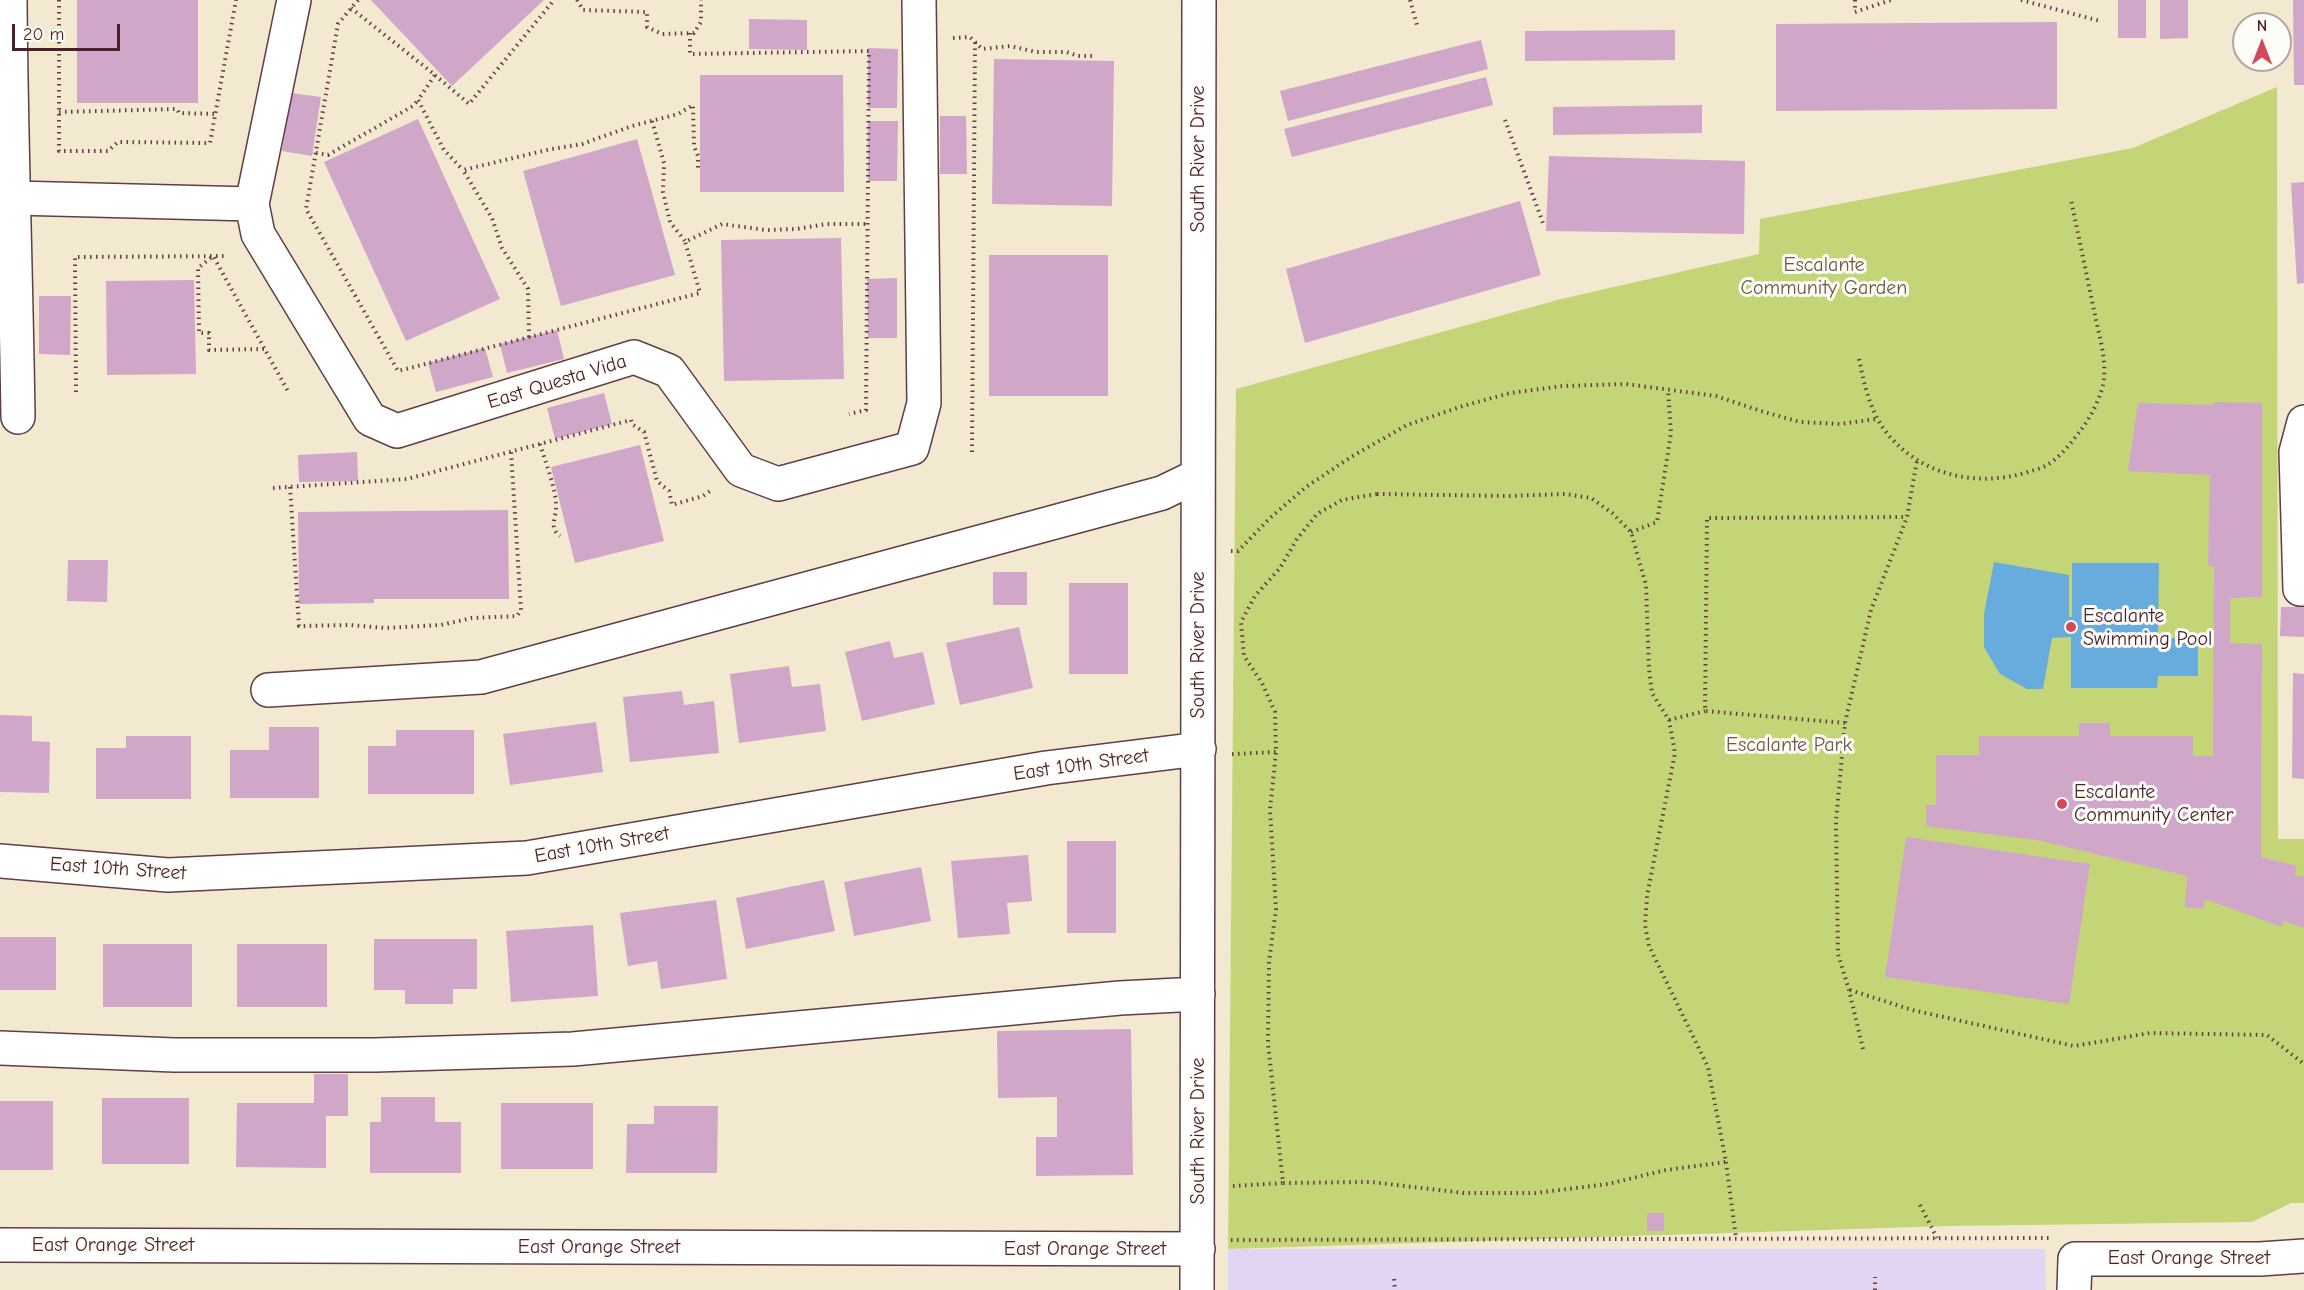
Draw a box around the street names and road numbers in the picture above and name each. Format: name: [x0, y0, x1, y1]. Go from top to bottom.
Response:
street label: South River Drive: [1186, 85, 1210, 233]
street label: East Questa Vida: [485, 349, 629, 415]
street label: South River Drive: [1186, 571, 1210, 719]
street label: East 10th Street: [1012, 744, 1150, 786]
street label: East 10th Street: [533, 821, 671, 869]
street label: East 10th Street: [49, 852, 187, 886]
street label: South River Drive: [1186, 1057, 1210, 1205]
street label: East Orange Street: [32, 1233, 194, 1257]
street label: East Orange Street: [518, 1235, 680, 1259]
street label: East Orange Street: [1004, 1237, 1166, 1261]
street label: East Orange Street: [2108, 1246, 2270, 1270]

